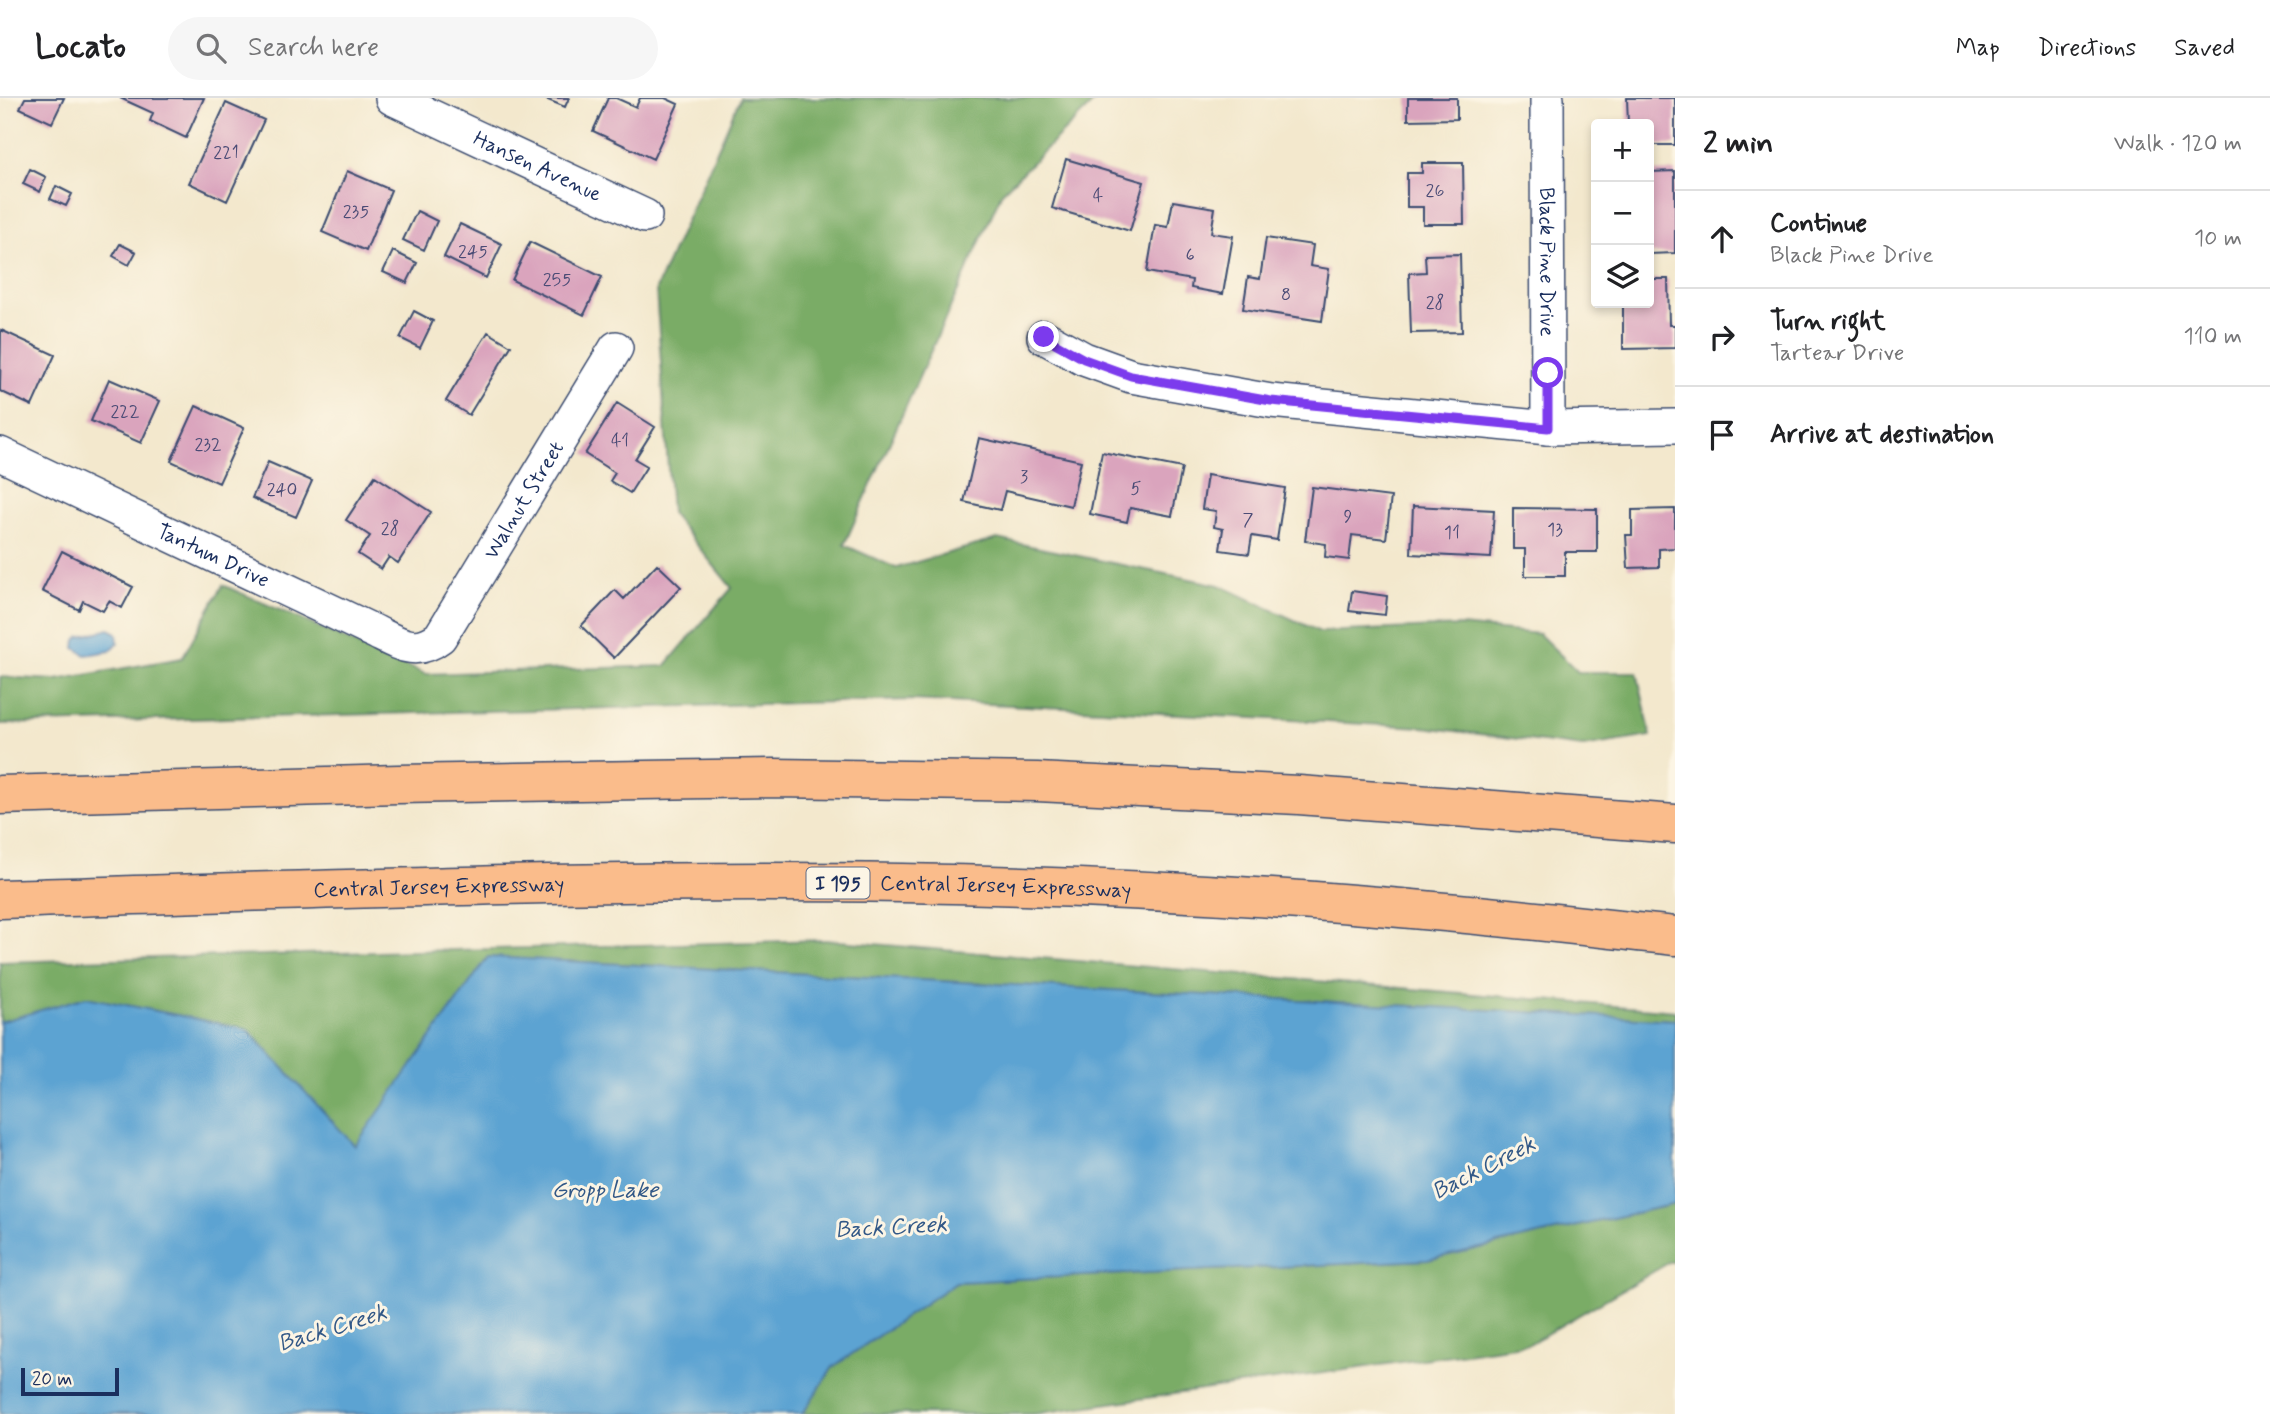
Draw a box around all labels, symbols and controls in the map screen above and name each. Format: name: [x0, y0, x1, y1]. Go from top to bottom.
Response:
search box: [168, 17, 658, 80]
text: Locato: [35, 26, 126, 70]
icon: search: [192, 29, 230, 67]
text: Search here: [248, 31, 379, 65]
text: Map: [1956, 33, 2000, 64]
text: Directions: [2038, 33, 2136, 64]
text: Saved: [2174, 33, 2235, 64]
map controls: [1591, 119, 1654, 308]
button: +: [1591, 119, 1654, 182]
text: 2 min: [1703, 124, 1773, 163]
street label: Hansen Avenue: [469, 125, 606, 209]
text: Walk · 120 m: [2114, 129, 2242, 159]
house number: 221: [213, 141, 239, 165]
house number: 26: [1426, 179, 1444, 203]
button: −: [1591, 182, 1654, 245]
house number: 4: [1093, 184, 1103, 208]
street label: Black Pine Drive: [1532, 187, 1561, 337]
house number: 235: [343, 200, 369, 224]
text: Continue: [1770, 207, 1867, 241]
icon: ahead: [1703, 220, 1741, 258]
text: 10 m: [2194, 224, 2242, 254]
house number: 245: [458, 240, 488, 264]
text: Black Pine Drive: [1770, 241, 1933, 271]
house number: 6: [1185, 243, 1195, 267]
button: layers: [1591, 245, 1654, 308]
house number: 255: [543, 268, 571, 292]
house number: 8: [1281, 283, 1291, 307]
house number: 28: [1426, 291, 1444, 315]
text: Turn right: [1770, 305, 1886, 339]
icon: right: [1703, 318, 1741, 356]
route end: [1028, 321, 1059, 352]
text: 110 m: [2183, 322, 2242, 352]
text: Tartear Drive: [1770, 339, 1904, 369]
route start: [1532, 357, 1563, 388]
house number: 222: [110, 400, 140, 424]
icon: arrive: [1703, 416, 1741, 454]
text: Arrive at destination: [1770, 418, 1994, 452]
house number: 41: [611, 429, 629, 453]
house number: 232: [194, 433, 222, 457]
street label: Walnut Street: [478, 436, 571, 565]
house number: 3: [1020, 465, 1028, 489]
house number: 5: [1131, 477, 1142, 501]
house number: 240: [267, 478, 297, 502]
house number: 9: [1344, 505, 1353, 529]
house number: 7: [1243, 508, 1254, 532]
street label: Tantum Drive: [152, 517, 274, 595]
house number: 28: [381, 517, 399, 541]
house number: 13: [1547, 518, 1563, 542]
house number: 11: [1444, 521, 1460, 545]
road number: I 195: [806, 868, 870, 898]
street label: Central Jersey Expressway: [880, 870, 1132, 905]
street label: Central Jersey Expressway: [313, 871, 565, 905]
water label: Back Creek: [1427, 1130, 1541, 1208]
water label: Gropp Lake: [552, 1176, 660, 1206]
water label: Back Creek: [834, 1210, 948, 1246]
water label: Back Creek: [275, 1298, 391, 1360]
scale bar: [21, 1365, 119, 1397]
text: 20 m: [32, 1367, 72, 1392]

